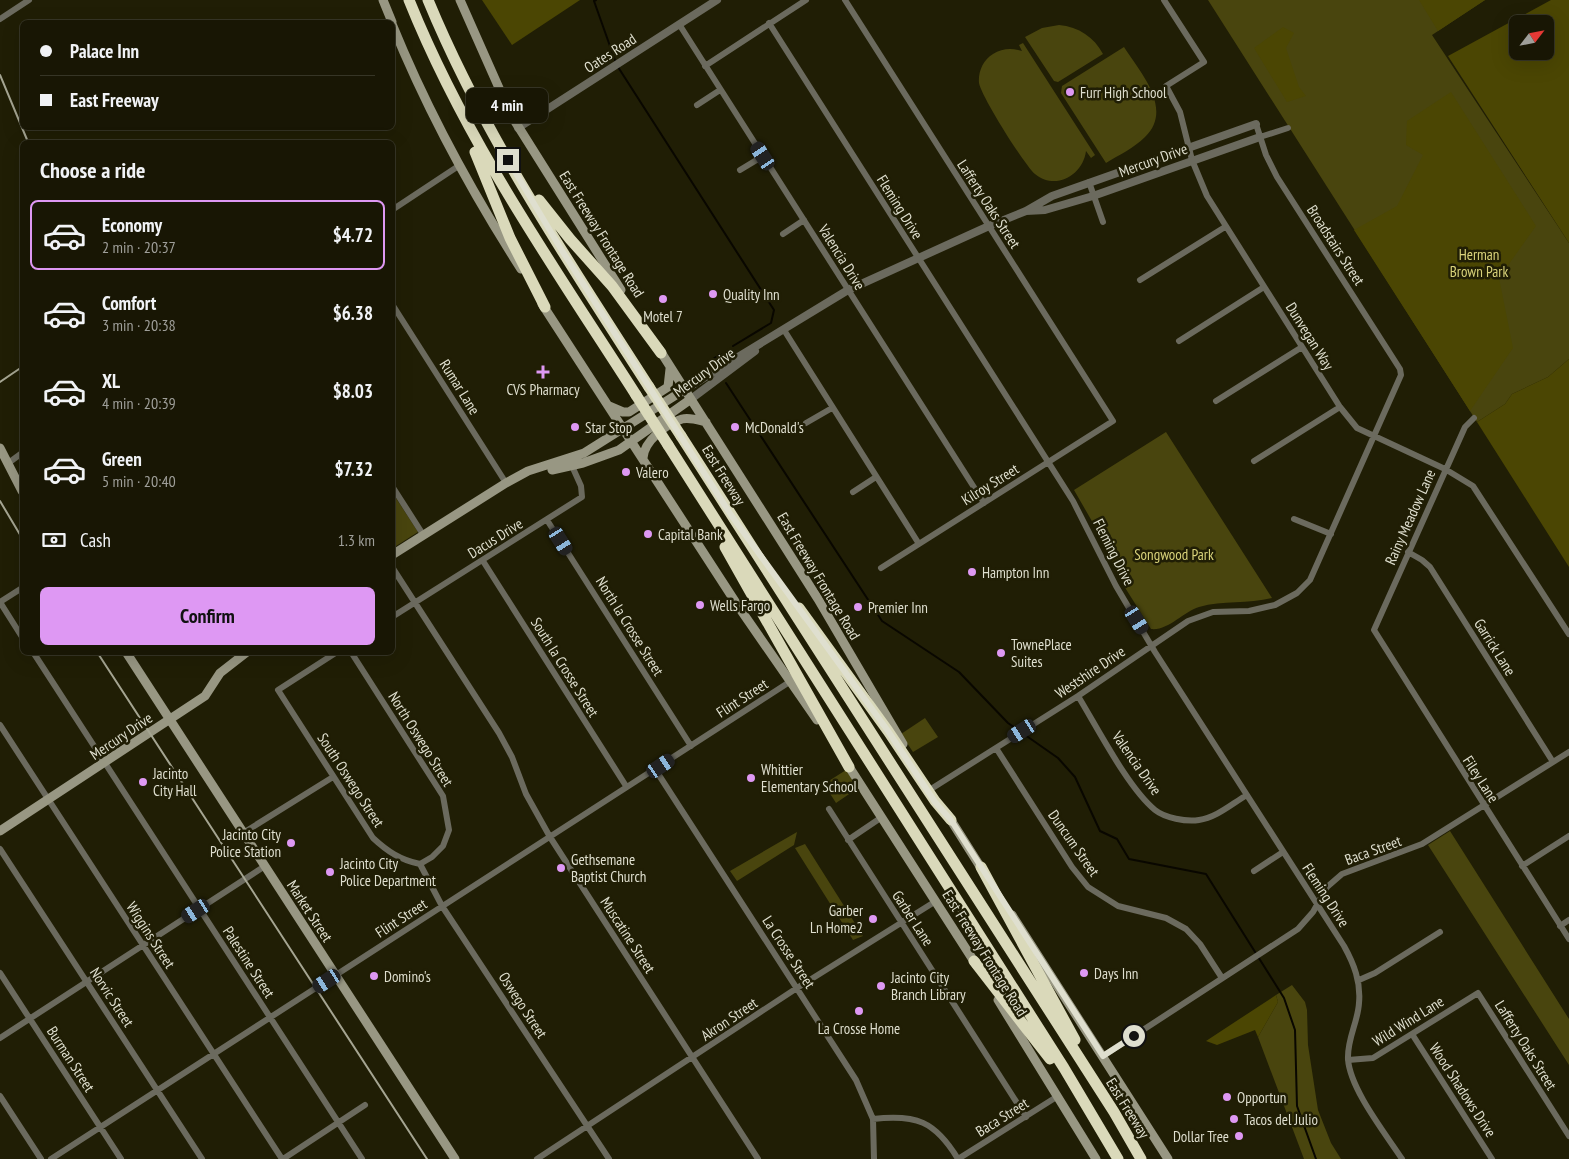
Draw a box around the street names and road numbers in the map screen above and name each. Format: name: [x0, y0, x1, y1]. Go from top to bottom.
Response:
street label: Oates Road: [580, 29, 640, 77]
street label: Mercury Drive: [1116, 139, 1190, 181]
street label: Lafferty Oaks Street: [953, 156, 1025, 252]
street label: East Freeway Frontage Road: [555, 167, 649, 301]
street label: Fleming Drive: [873, 171, 927, 243]
street label: Broadstairs Street: [1303, 201, 1369, 289]
street label: Valencia Drive: [814, 220, 870, 293]
street label: Dunvegan Way: [1282, 299, 1338, 374]
street label: Mercury Drive: [670, 343, 738, 401]
street label: Rumar Lane: [436, 356, 484, 418]
street label: East Freeway: [698, 441, 750, 509]
street label: Kilroy Street: [958, 459, 1022, 509]
street label: Rainy Meadow Lane: [1380, 466, 1440, 568]
street label: East Freeway Frontage Road: [773, 509, 865, 643]
street label: Dacus Drive: [464, 514, 526, 562]
street label: Fleming Drive: [1089, 515, 1139, 589]
street label: North la Crosse Street: [592, 573, 668, 679]
street label: South la Crosse Street: [527, 614, 603, 720]
street label: Garrick Lane: [1470, 615, 1520, 679]
street label: Westshire Drive: [1051, 642, 1129, 702]
street label: Flint Street: [713, 674, 771, 722]
street label: North Oswego Street: [384, 688, 458, 790]
street label: Mercury Drive: [86, 708, 156, 764]
street label: Valencia Drive: [1108, 727, 1166, 799]
street label: South Oswego Street: [313, 729, 389, 831]
street label: Filey Lane: [1459, 752, 1503, 806]
street label: Duncum Street: [1044, 806, 1104, 880]
street label: Baca Street: [1342, 831, 1404, 869]
street label: Fleming Drive: [1298, 859, 1354, 931]
street label: Market Street: [283, 877, 337, 945]
street label: East Freeway Frontage Road: [938, 886, 1032, 1020]
street label: Garber Lane: [888, 887, 938, 949]
street label: Muscatine Street: [596, 893, 660, 977]
street label: Flint Street: [372, 894, 430, 942]
street label: Wiggins Street: [122, 898, 180, 972]
street label: La Crosse Street: [758, 912, 820, 992]
street label: Palestine Street: [219, 923, 279, 1001]
street label: Norvic Street: [86, 964, 138, 1030]
street label: Oswego Street: [495, 968, 551, 1042]
street label: Wild Wind Lane: [1369, 992, 1447, 1050]
street label: Akron Street: [697, 993, 761, 1045]
street label: Lafferty Oaks Street: [1491, 997, 1561, 1093]
street label: Burman Street: [43, 1023, 99, 1095]
street label: Wood Shadows Drive: [1426, 1039, 1500, 1141]
street label: East Freeway: [1102, 1074, 1154, 1142]
street label: Baca Street: [972, 1093, 1032, 1141]

